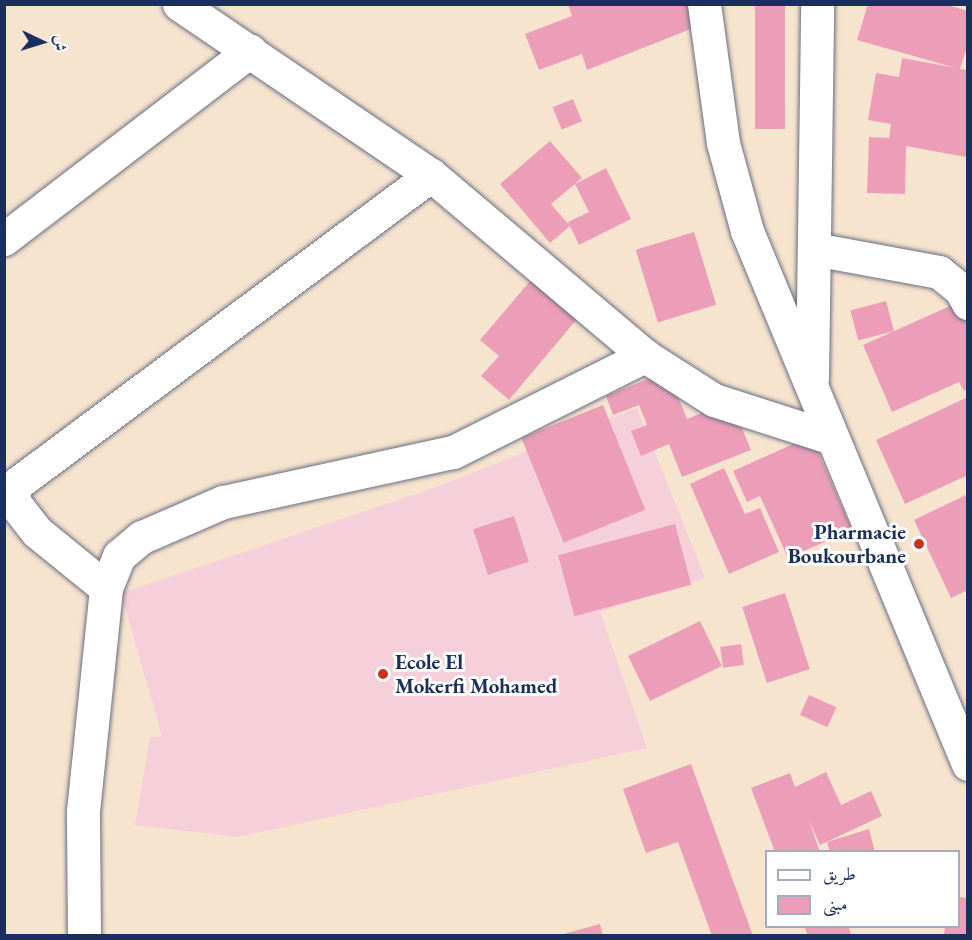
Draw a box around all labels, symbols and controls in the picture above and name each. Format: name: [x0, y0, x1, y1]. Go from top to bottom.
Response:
north arrow: [12, 12, 72, 72]
text: ش: [49, 35, 71, 52]
place label: Pharmacie Boukourbane: [788, 519, 906, 569]
marker: Pharmacie Boukourbane: [910, 535, 928, 553]
place label: Ecole El Mokerfi Mohamed: [395, 649, 557, 699]
marker: Ecole El Mokerfi Mohamed: [376, 667, 390, 681]
legend: [765, 850, 960, 928]
text: طريق: [823, 862, 856, 885]
text: مبنى: [823, 892, 848, 915]

